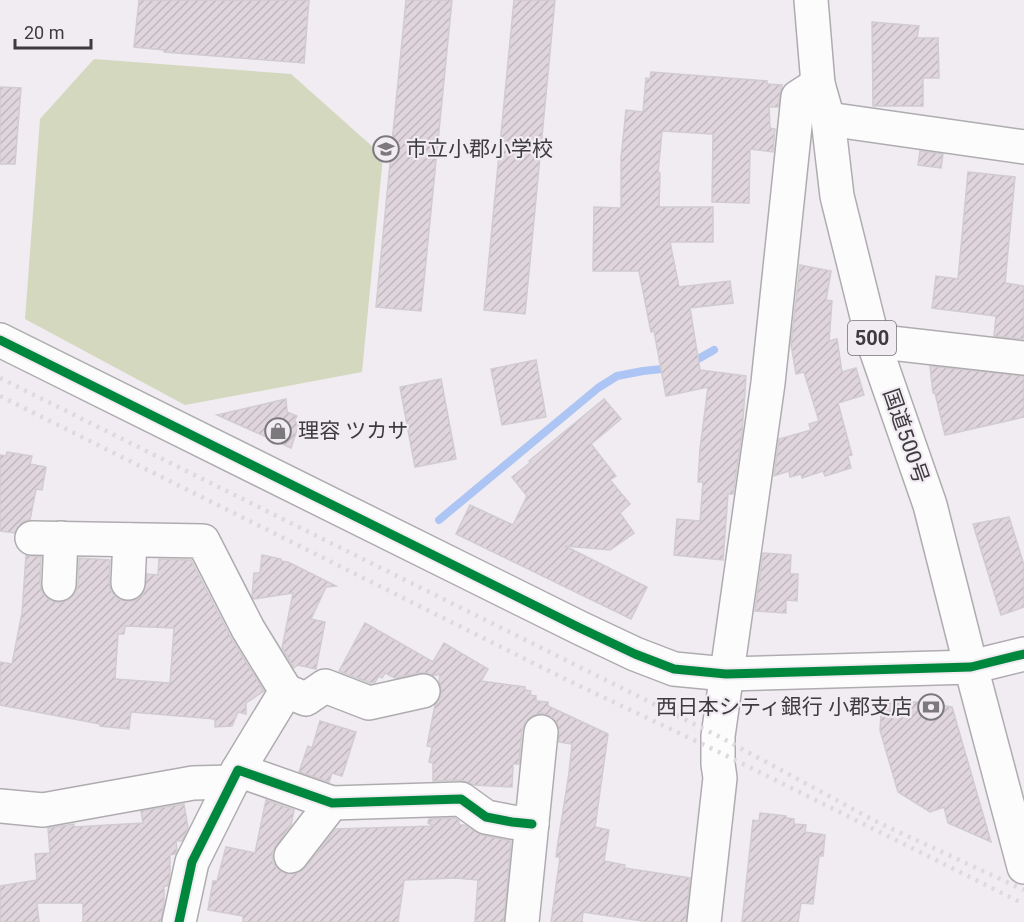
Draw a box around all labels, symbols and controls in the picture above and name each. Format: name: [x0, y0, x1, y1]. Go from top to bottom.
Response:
scale bar: [15, 12, 92, 50]
text: 20 m: [24, 22, 64, 43]
school or university icon: 市立小郡小学校: [371, 134, 401, 164]
place label: 市立小郡小学校: [406, 137, 553, 161]
road number: 500: [848, 321, 896, 355]
street label: 国道500号: [879, 386, 933, 486]
shop icon: 理容 ツカサ: [263, 416, 293, 446]
place label: 理容 ツカサ: [298, 419, 408, 443]
bank icon: 西日本シティ銀行 小郡支店: [916, 692, 946, 722]
place label: 西日本シティ銀行 小郡支店: [656, 695, 912, 719]

